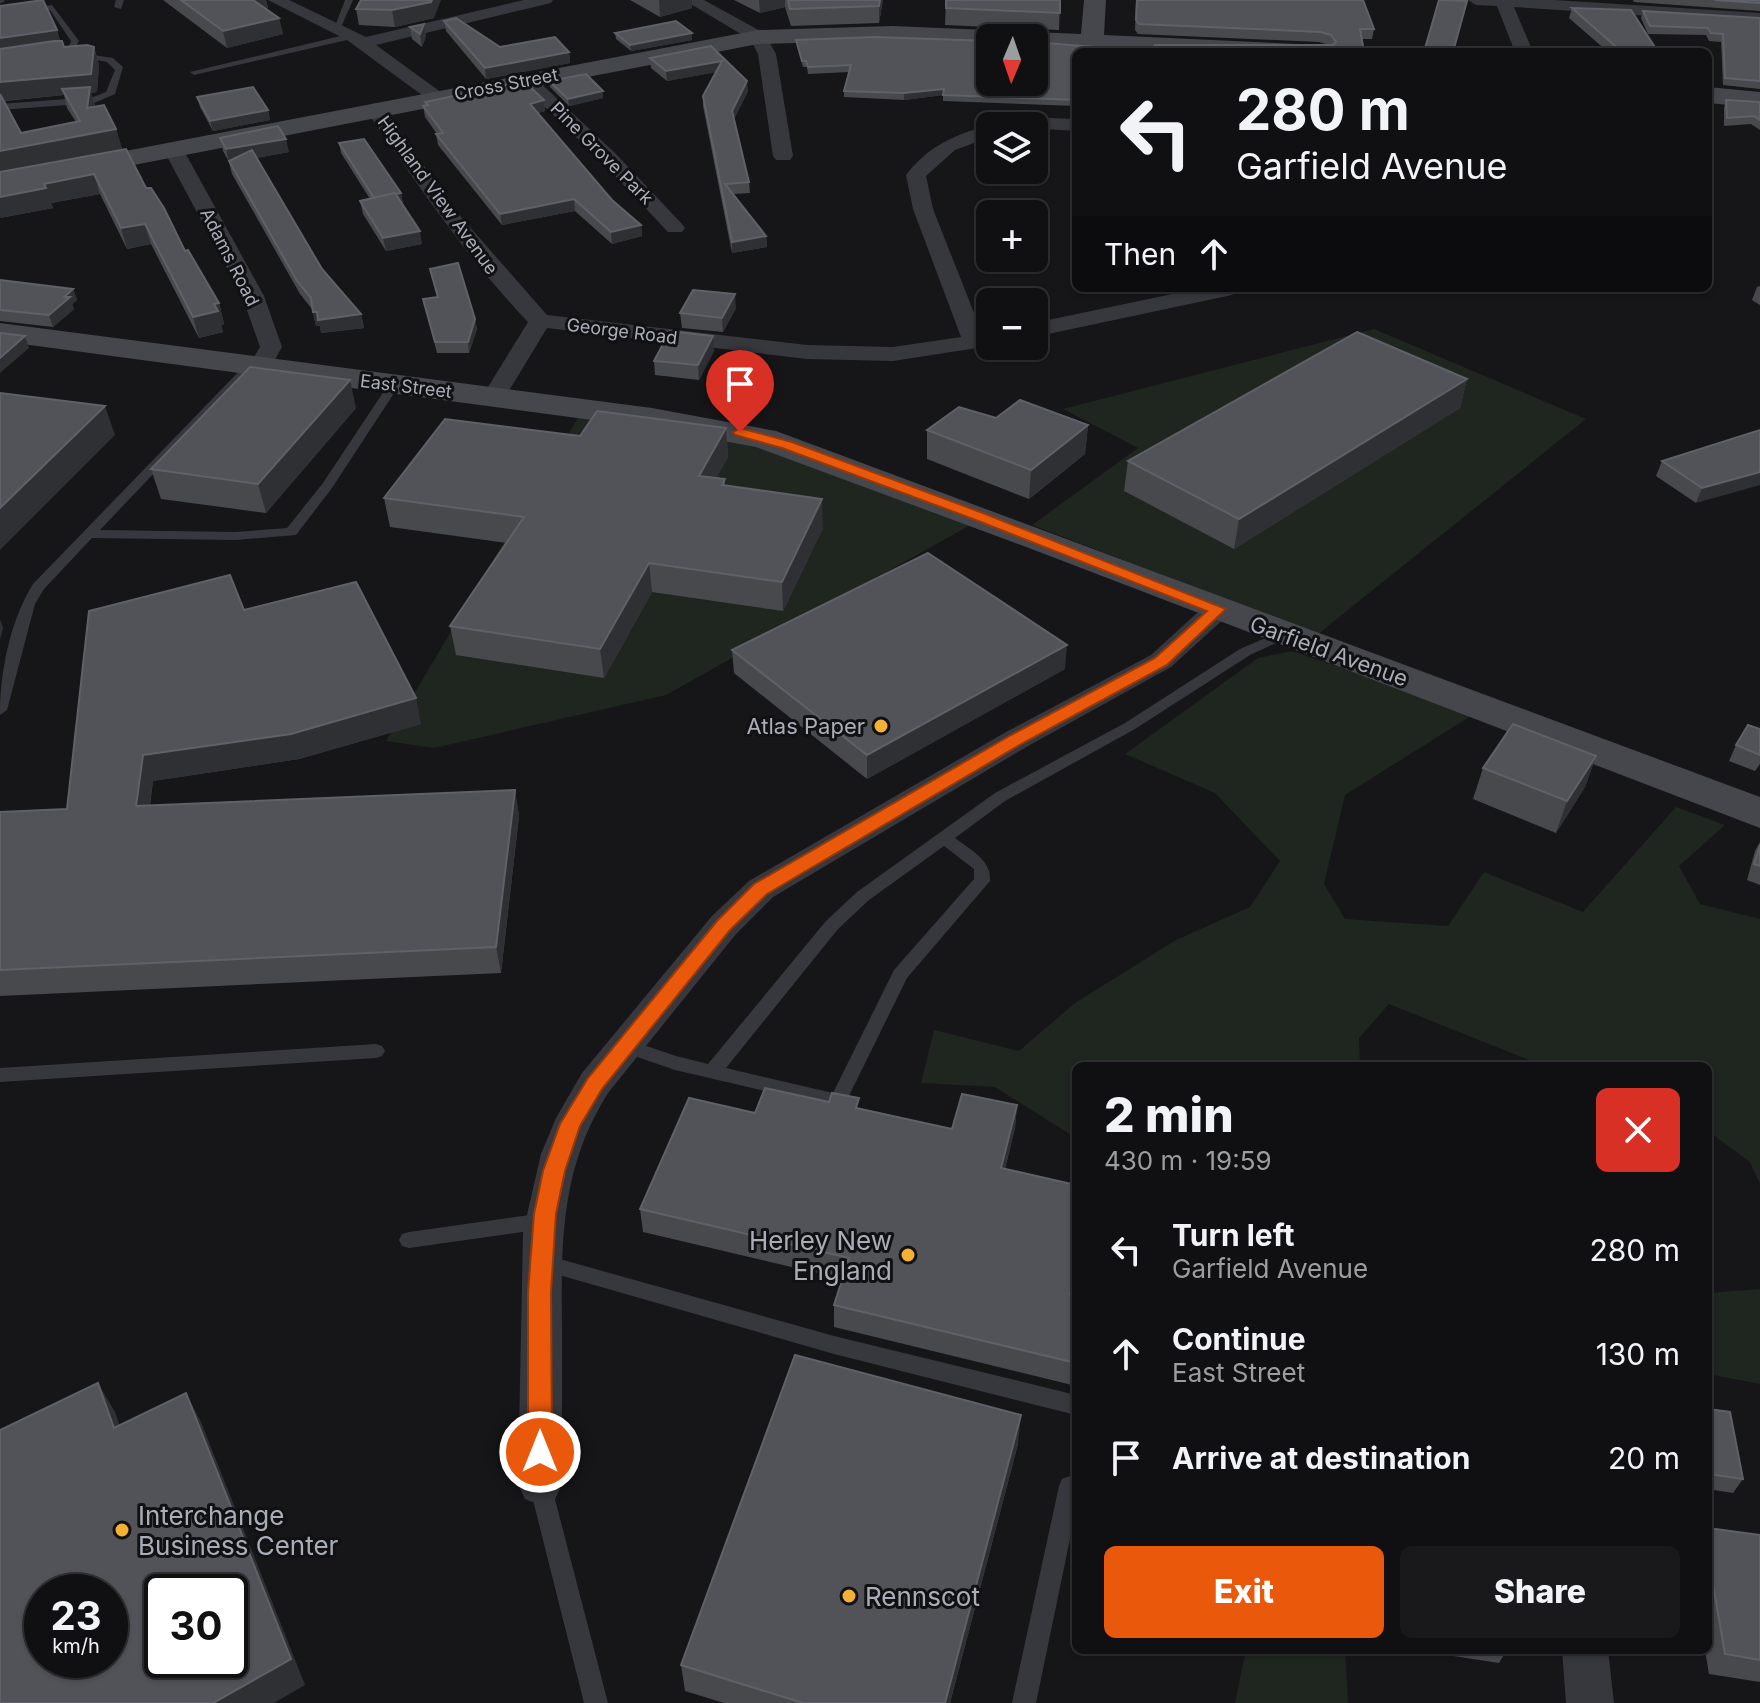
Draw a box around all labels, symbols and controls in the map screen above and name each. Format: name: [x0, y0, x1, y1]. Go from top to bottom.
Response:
north arrow: [976, 24, 1048, 96]
map controls: [976, 24, 1048, 360]
street label: Cross Street: [452, 64, 560, 104]
text: 280 m: [1236, 76, 1410, 144]
icon: left: [1104, 80, 1208, 184]
street label: Pine Grove Park: [546, 97, 658, 209]
street label: Highland View Avenue: [373, 112, 503, 278]
button: layers: [976, 112, 1048, 184]
text: Garfield Avenue: [1236, 144, 1508, 188]
button: +: [976, 200, 1048, 272]
street label: Adams Road: [196, 204, 264, 310]
icon: ahead: [1192, 232, 1236, 276]
text: Then: [1104, 236, 1176, 272]
button: −: [976, 288, 1048, 360]
street label: George Road: [566, 314, 678, 348]
pin: [706, 350, 774, 432]
icon: arrive: [718, 362, 762, 406]
street label: East Street: [359, 370, 453, 402]
street label: Garfield Avenue: [1247, 610, 1411, 692]
place label: Atlas Paper: [747, 713, 865, 739]
marker: Atlas Paper: [872, 717, 890, 735]
text: 2 min: [1104, 1085, 1234, 1144]
button: close: [1596, 1088, 1680, 1172]
text: 430 m · 19:59: [1104, 1145, 1272, 1176]
text: Turn left: [1172, 1217, 1294, 1253]
place label: Herley New England: [749, 1225, 892, 1286]
icon: left: [1104, 1228, 1148, 1272]
text: 280 m: [1590, 1232, 1680, 1268]
marker: Herley New England: [899, 1246, 917, 1264]
text: Garfield Avenue: [1172, 1253, 1368, 1284]
text: Continue: [1172, 1321, 1306, 1357]
icon: ahead: [1104, 1332, 1148, 1376]
text: 130 m: [1596, 1336, 1680, 1372]
text: East Street: [1172, 1357, 1305, 1388]
position arrow: [498, 1410, 582, 1494]
icon: arrive: [1104, 1436, 1148, 1480]
text: Arrive at destination: [1172, 1440, 1470, 1476]
text: 20 m: [1608, 1440, 1680, 1476]
place label: Interchange Business Center: [138, 1500, 339, 1561]
marker: Interchange Business Center: [113, 1521, 131, 1539]
button: Exit: [1104, 1546, 1384, 1638]
button: Share: [1400, 1546, 1680, 1638]
speed limit sign: 30: [144, 1574, 248, 1678]
place label: Rennscot: [865, 1581, 980, 1612]
marker: Rennscot: [840, 1587, 858, 1605]
text: 23: [50, 1591, 102, 1640]
text: km/h: [52, 1634, 100, 1658]

